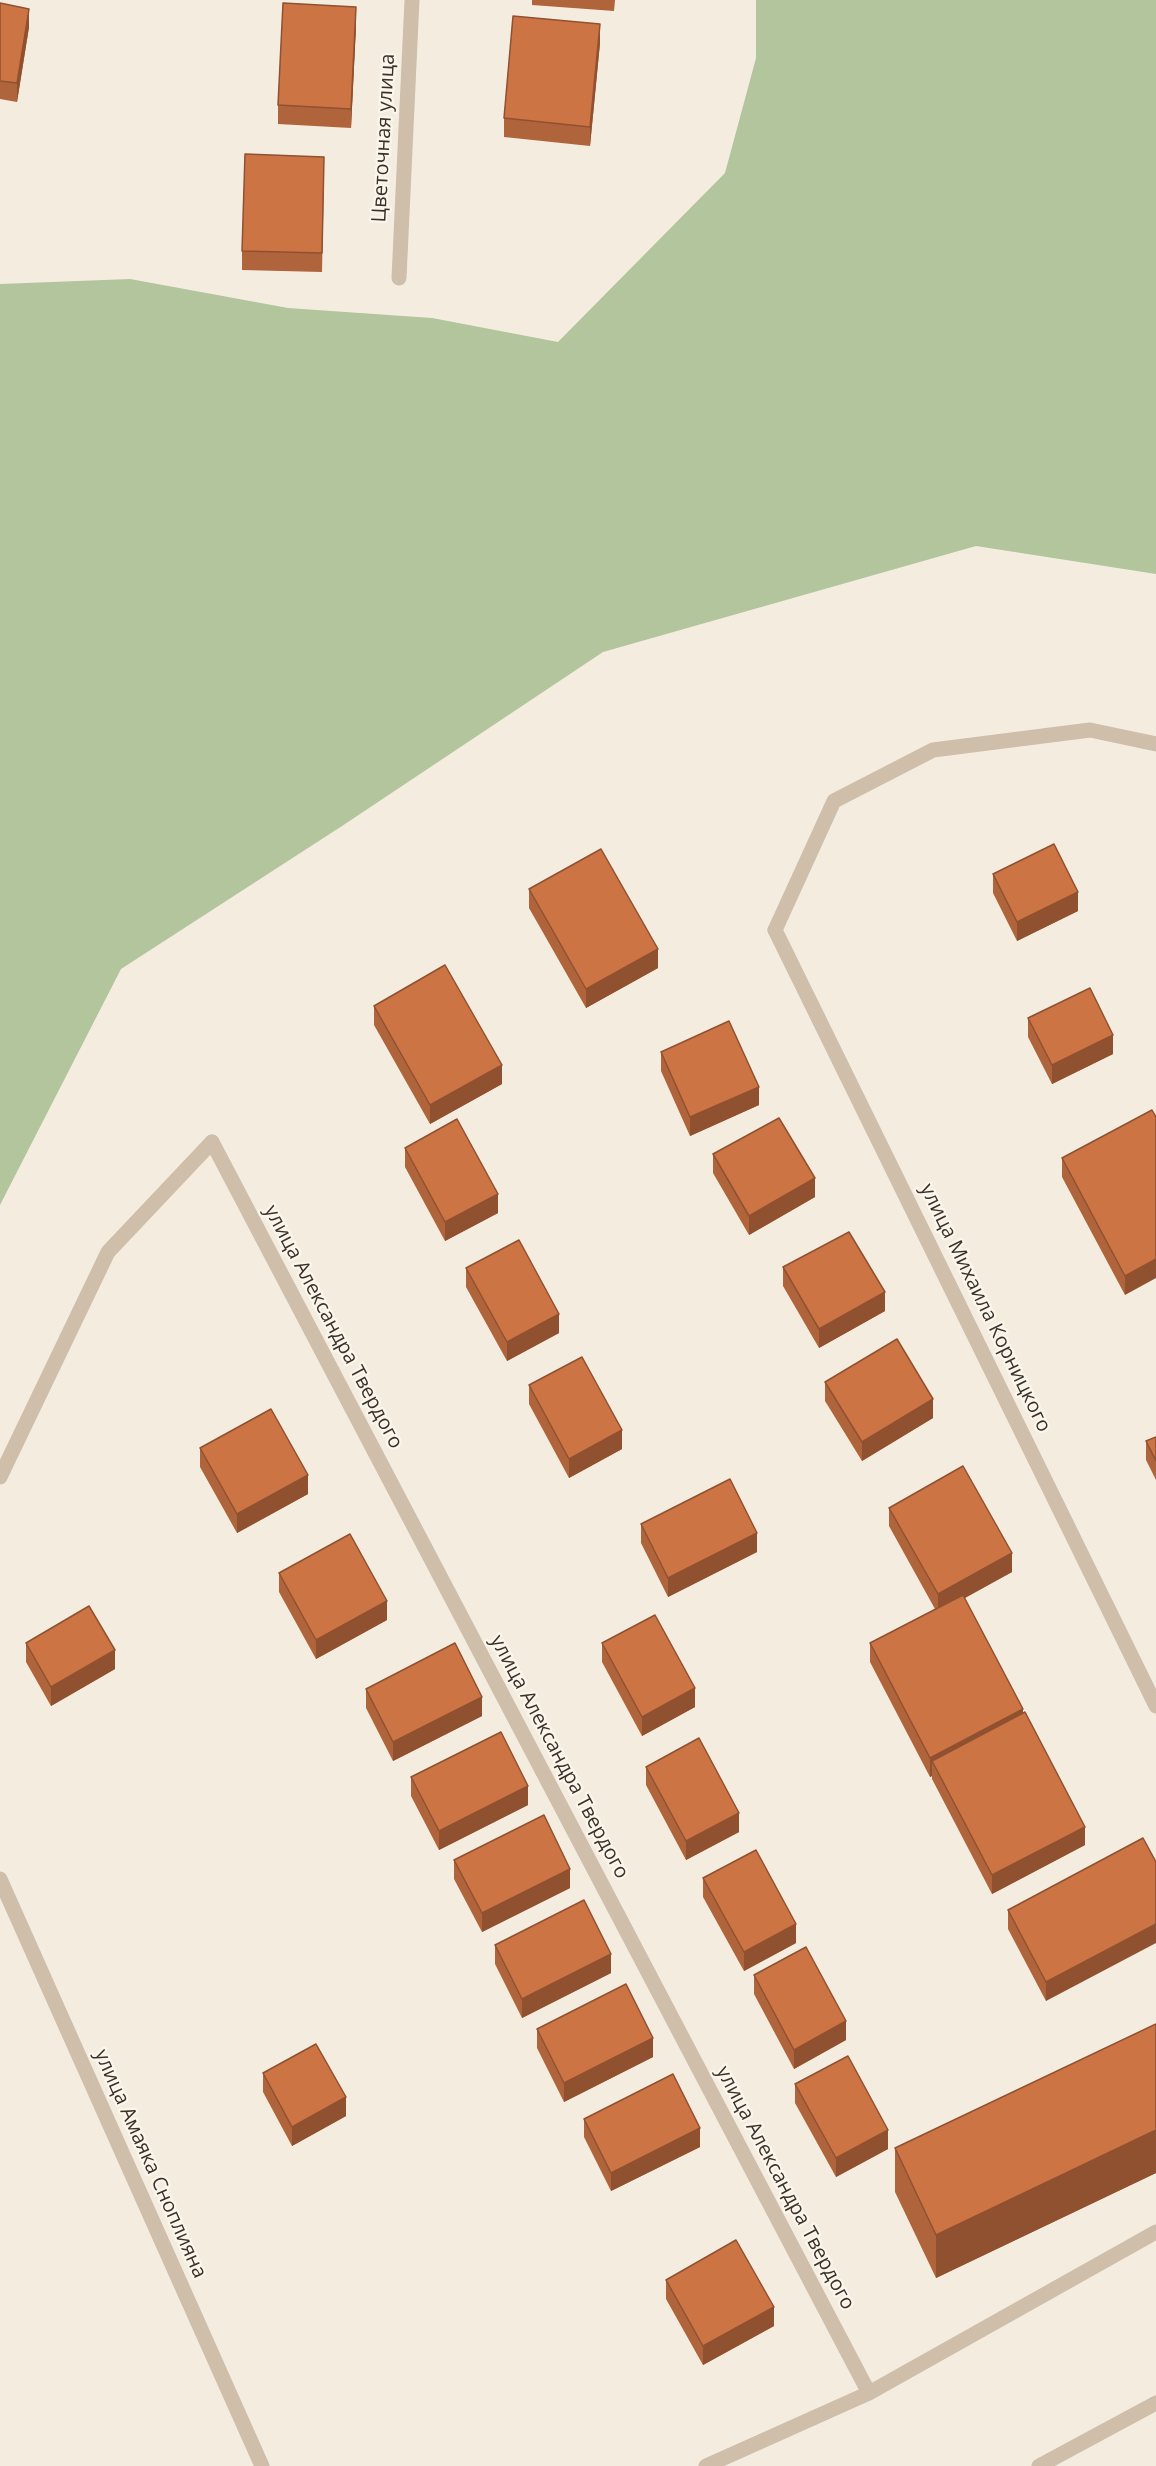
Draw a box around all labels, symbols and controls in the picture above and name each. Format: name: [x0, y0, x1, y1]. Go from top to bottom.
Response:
street label: Цветочная улица: [368, 53, 400, 223]
street label: улица Михаила Корницкого: [914, 1180, 1056, 1436]
street label: улица Александра Твердого: [259, 1201, 407, 1453]
street label: улица Александра Твердого: [485, 1631, 633, 1883]
street label: улица Амаяка Сноплияна: [89, 2046, 211, 2282]
street label: улица Александра Твердого: [711, 2062, 859, 2314]

